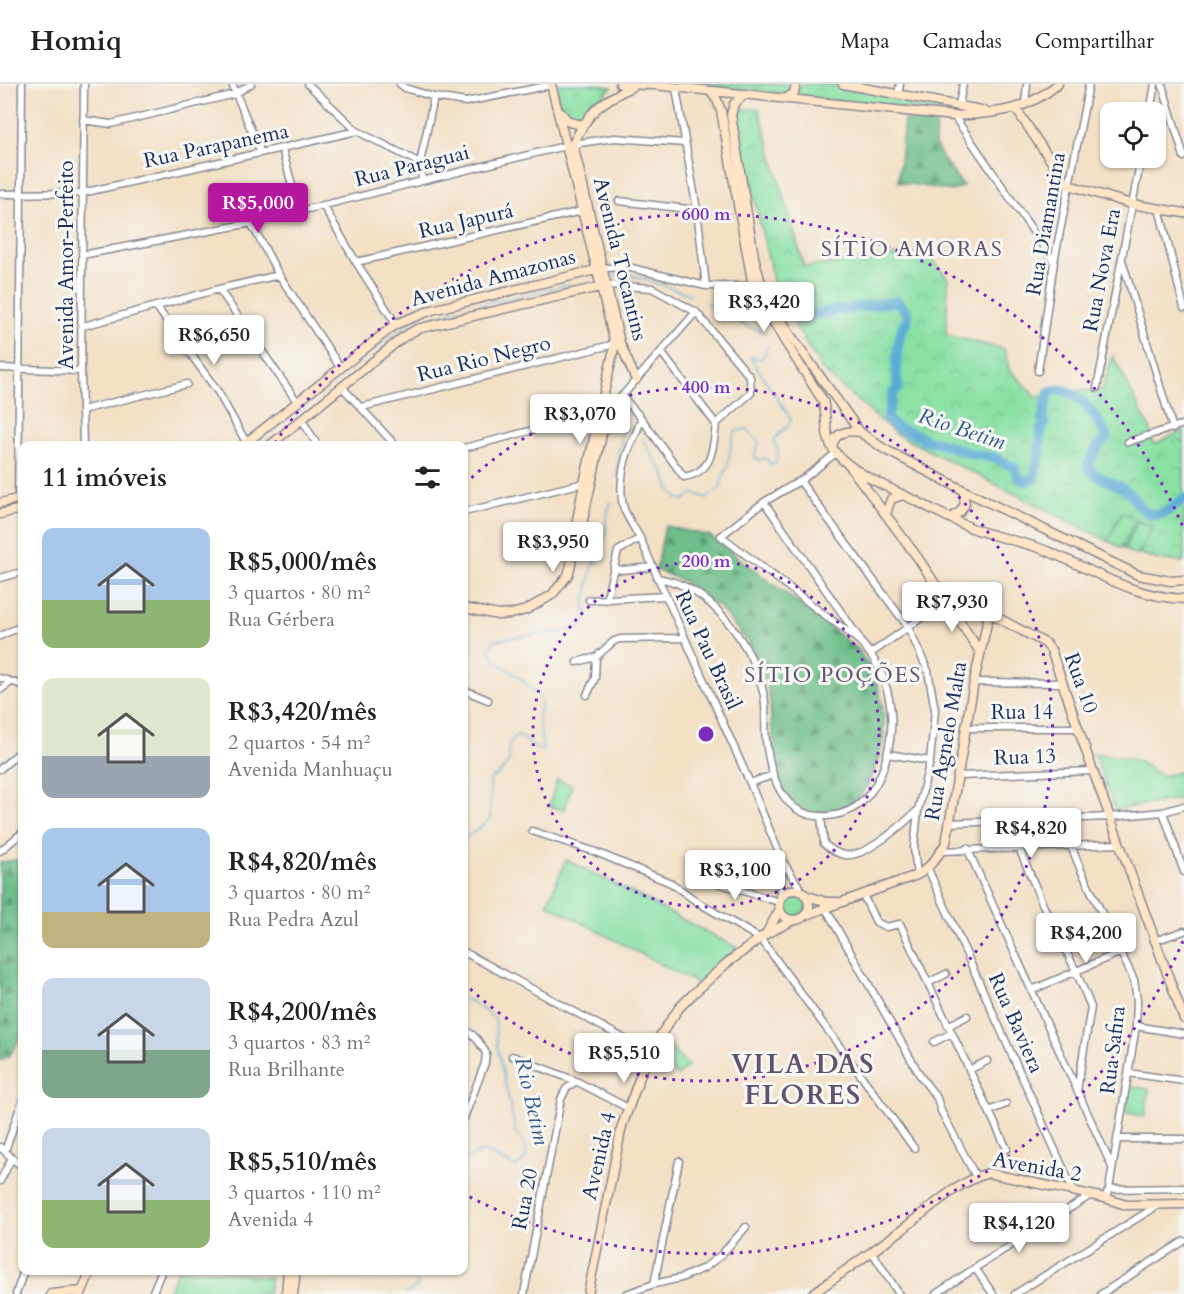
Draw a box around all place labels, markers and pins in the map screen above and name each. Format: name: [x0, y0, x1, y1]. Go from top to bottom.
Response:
pin: R$5,000: [203, 183, 313, 234]
pin: R$3,420: [709, 282, 819, 333]
pin: R$6,650: [159, 315, 269, 366]
pin: R$3,070: [525, 394, 635, 445]
pin: R$3,950: [498, 522, 608, 573]
pin: R$7,930: [897, 582, 1007, 633]
centre of rings: [696, 724, 716, 744]
pin: R$4,820: [976, 808, 1086, 859]
pin: R$3,100: [680, 850, 790, 901]
pin: R$4,200: [1031, 913, 1141, 964]
pin: R$5,510: [569, 1033, 679, 1084]
pin: R$4,120: [964, 1203, 1074, 1254]

